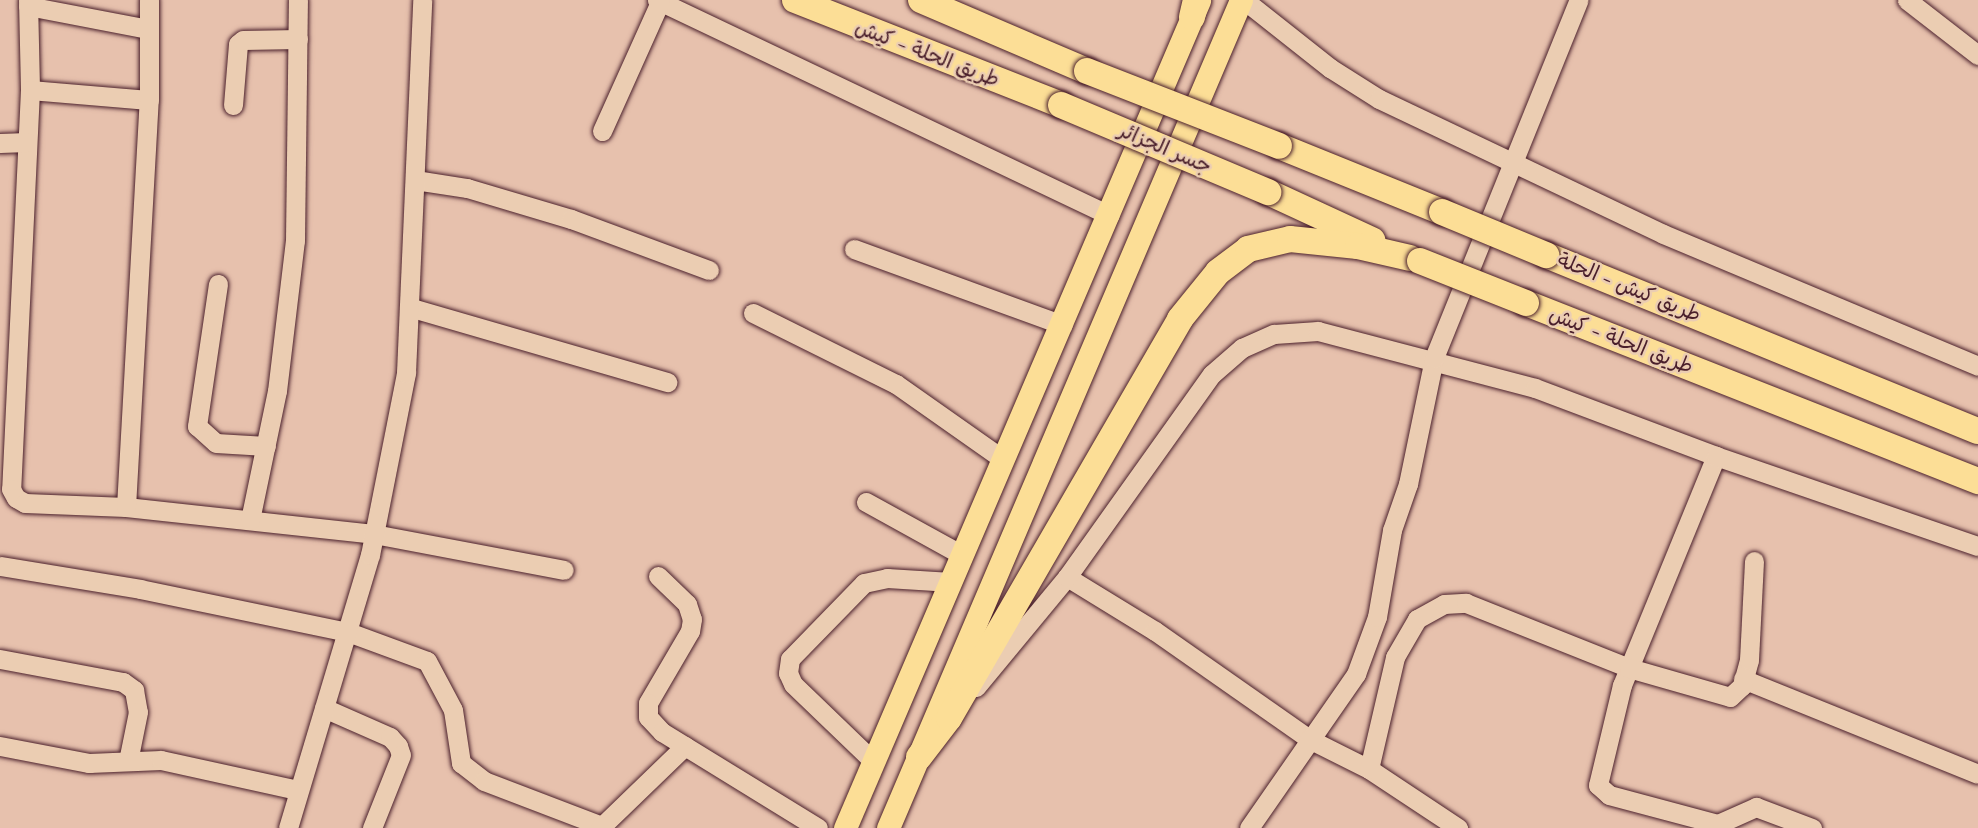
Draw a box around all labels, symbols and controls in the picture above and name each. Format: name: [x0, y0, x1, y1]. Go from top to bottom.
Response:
street label: طريق الحلة - كيش: [851, 15, 1003, 93]
street label: جسر الجزائر: [1115, 118, 1215, 180]
street label: طريق كيش - الحلة: [1554, 248, 1704, 328]
street label: طريق الحلة - كيش: [1545, 302, 1697, 380]

